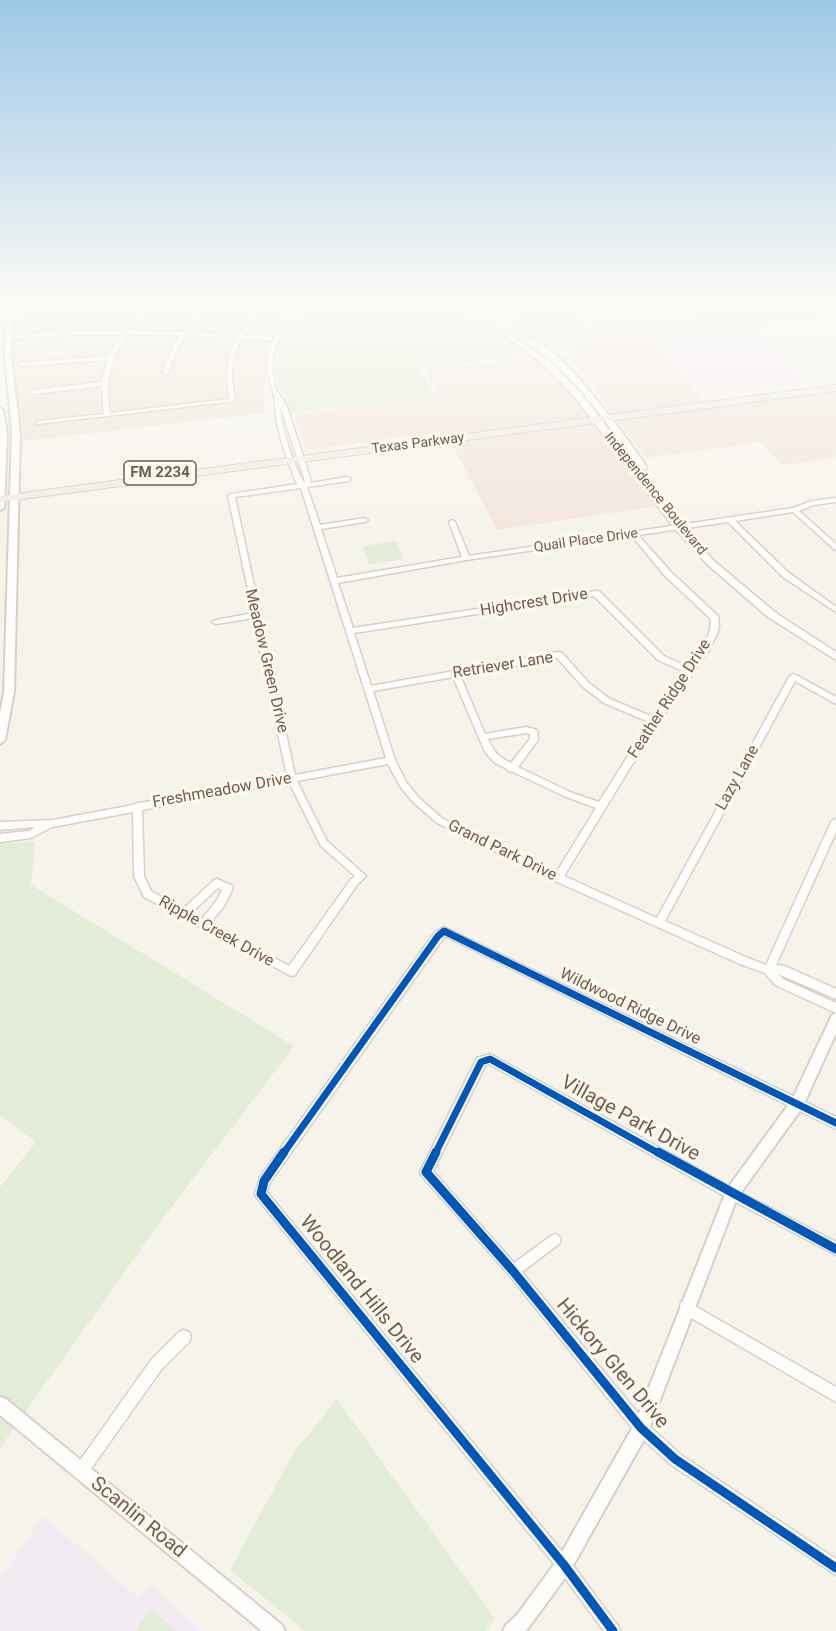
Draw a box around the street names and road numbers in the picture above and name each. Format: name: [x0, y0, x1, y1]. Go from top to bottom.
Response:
street label: Independence Boulevard: [600, 429, 710, 559]
street label: Texas Parkway: [371, 430, 465, 458]
road number: FM 2234: [124, 461, 196, 485]
street label: Quail Place Drive: [533, 525, 639, 557]
street label: Highcrest Drive: [479, 585, 589, 621]
street label: Meadow Green Drive: [240, 587, 292, 735]
street label: Feather Ridge Drive: [624, 636, 716, 762]
street label: Retriever Lane: [451, 649, 555, 683]
street label: Lazy Lane: [712, 742, 764, 814]
street label: Freshmeadow Drive: [151, 769, 293, 813]
street label: Grand Park Drive: [444, 816, 560, 886]
street label: Ripple Creek Drive: [155, 892, 277, 972]
street label: Wildwood Ridge Drive: [556, 965, 704, 1049]
street label: Village Park Drive: [556, 1071, 704, 1167]
street label: Woodland Hills Drive: [294, 1211, 428, 1369]
street label: Hickory Glen Drive: [551, 1294, 673, 1434]
street label: Scanlin Road: [85, 1472, 191, 1564]

